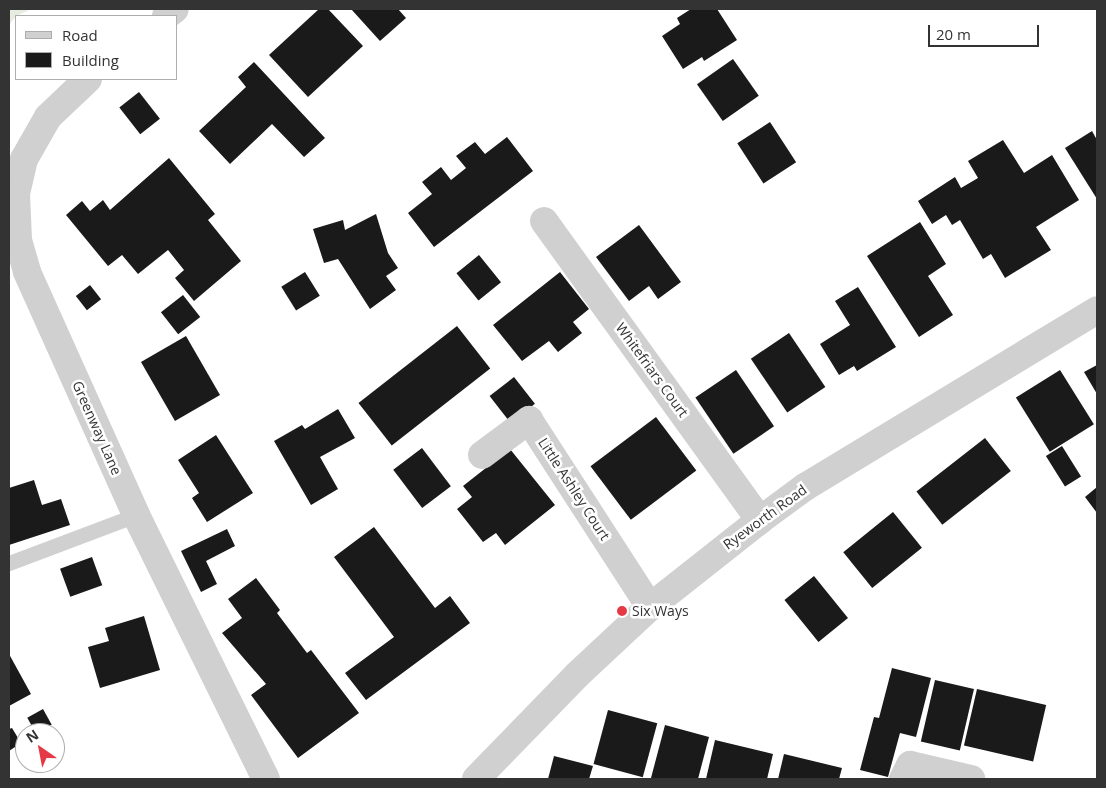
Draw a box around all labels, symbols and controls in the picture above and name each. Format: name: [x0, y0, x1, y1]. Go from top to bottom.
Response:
legend: [15, 15, 178, 80]
scale bar: [931, 15, 1042, 47]
text: 20 m: [936, 24, 971, 44]
text: Road: [62, 25, 98, 45]
text: Building: [62, 50, 119, 70]
street label: Whitefriars Court: [612, 320, 692, 420]
street label: Greenway Lane: [69, 378, 125, 478]
street label: Little Ashley Court: [535, 435, 613, 543]
street label: Ryeworth Road: [720, 481, 810, 553]
place label: Six Ways: [632, 603, 689, 619]
marker: Six Ways: [616, 605, 628, 617]
north arrow: [15, 723, 65, 773]
text: N: [22, 725, 42, 747]

